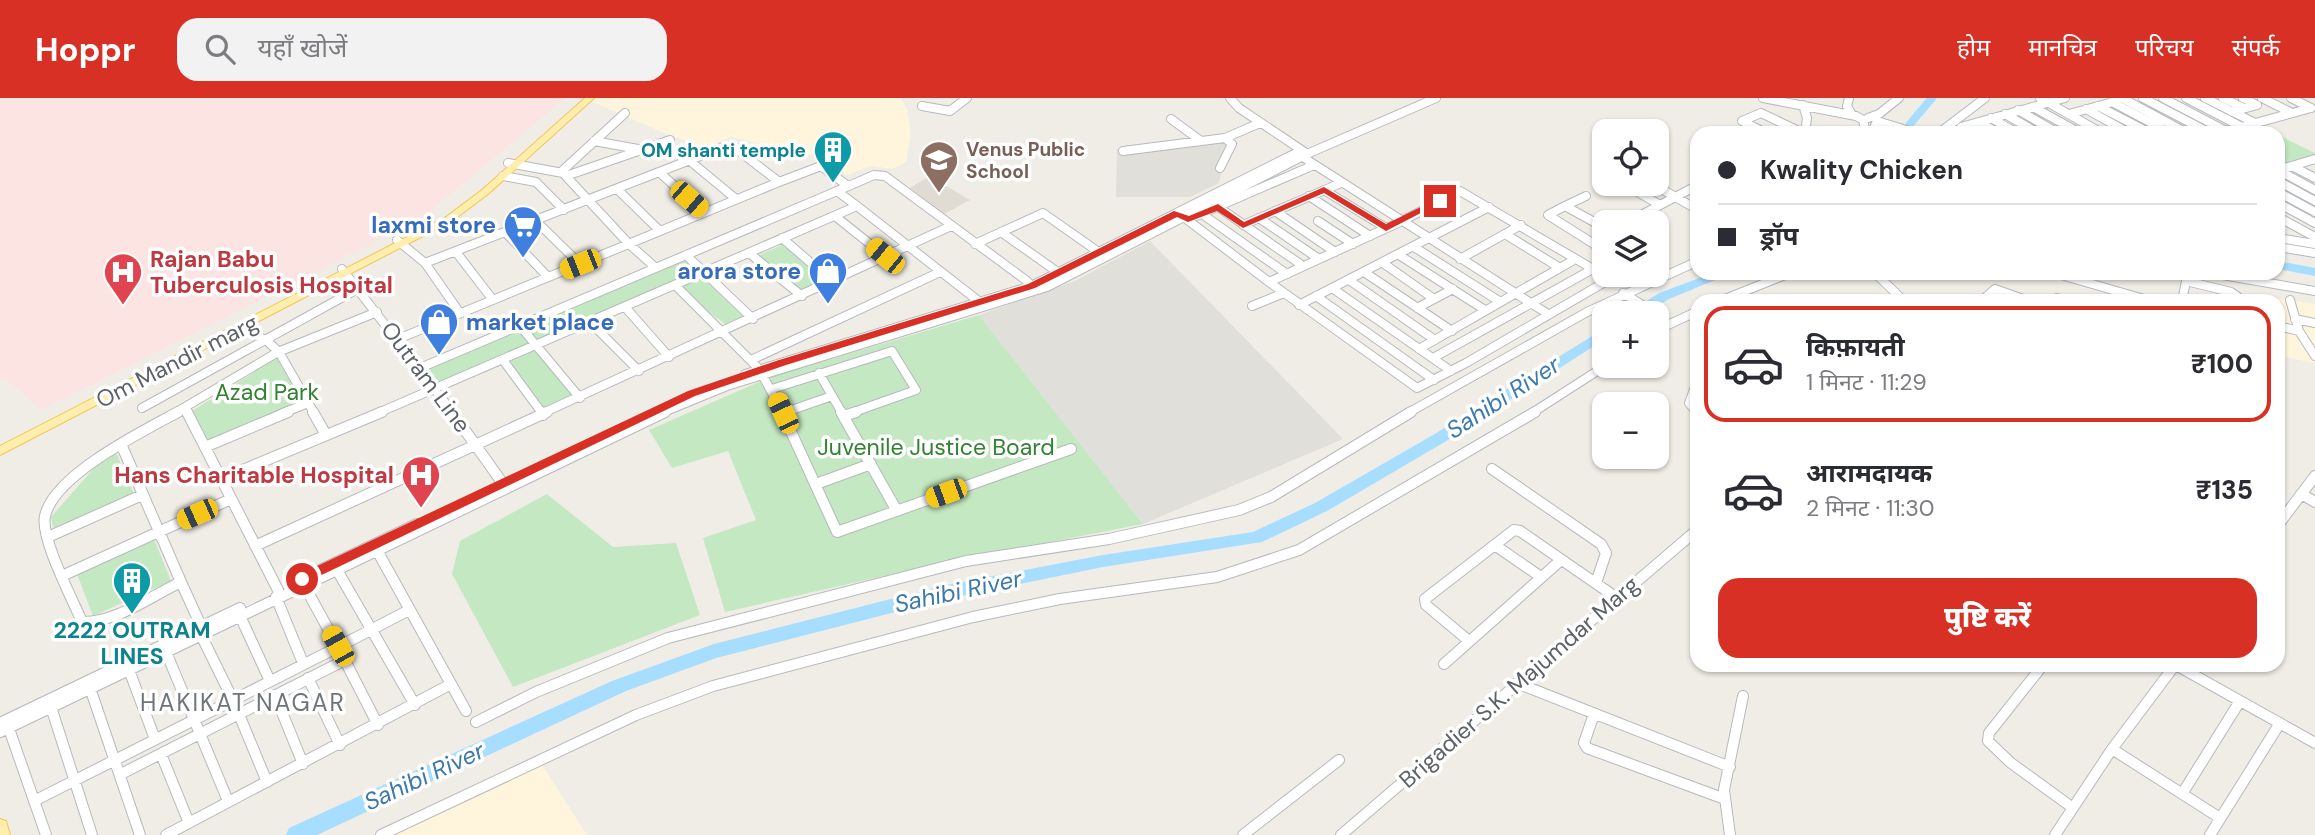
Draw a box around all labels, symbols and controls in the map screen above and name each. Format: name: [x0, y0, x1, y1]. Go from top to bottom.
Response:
search box: [177, 18, 667, 81]
text: Hoppr: [35, 28, 135, 71]
icon: search: [201, 30, 239, 68]
text: यहाँ खोजें: [257, 31, 347, 65]
text: होम: [1957, 32, 1990, 63]
text: मानचित्र: [2028, 32, 2097, 63]
text: परिचय: [2135, 32, 2194, 63]
text: संपर्क: [2232, 32, 2280, 63]
map controls: [1592, 119, 1669, 469]
button: locate: [1592, 119, 1669, 196]
building icon: OM shanti temple: [812, 129, 854, 184]
place label: Venus Public School: [966, 137, 1085, 184]
place label: OM shanti temple: [641, 138, 806, 163]
school or university icon: Venus Public School: [918, 139, 960, 194]
text: Kwality Chicken: [1760, 153, 1963, 187]
car: [667, 177, 712, 221]
route end: [1424, 185, 1456, 217]
supermarket icon: laxmi store: [502, 204, 544, 259]
place label: laxmi store: [371, 210, 496, 240]
button: layers: [1592, 210, 1669, 287]
text: ड्रॉप: [1760, 219, 1798, 253]
car: [863, 235, 908, 277]
place label: Rajan Babu Tuberculosis Hospital: [150, 244, 393, 300]
car: [557, 246, 604, 282]
shop icon: arora store: [807, 250, 849, 305]
hospital icon: Rajan Babu Tuberculosis Hospital: [102, 251, 144, 306]
place label: arora store: [677, 256, 801, 286]
shop icon: market place: [418, 301, 460, 356]
button: +: [1592, 301, 1669, 378]
street label: Om Mandir marg: [91, 307, 263, 415]
place label: market place: [466, 307, 614, 337]
street label: Outram Line: [374, 315, 478, 439]
text: किफ़ायती: [1806, 330, 1905, 364]
icon: car: [1722, 333, 1785, 396]
text: ₹100: [2191, 347, 2253, 381]
water label: Sahibi River: [1440, 348, 1567, 445]
text: 1 मिनट · 11:29: [1806, 367, 1927, 397]
park label: Azad Park: [215, 377, 320, 407]
car: [765, 390, 802, 436]
button: −: [1592, 392, 1669, 469]
park label: Juvenile Justice Board: [817, 432, 1055, 462]
hospital icon: Hans Charitable Hospital: [400, 454, 442, 509]
text: आरामदायक: [1806, 456, 1932, 490]
icon: car: [1722, 459, 1785, 522]
place label: Hans Charitable Hospital: [114, 460, 394, 490]
text: ₹135: [2196, 473, 2253, 507]
car: [923, 476, 970, 510]
text: 2 मिनट · 11:30: [1806, 493, 1935, 523]
car: [174, 496, 221, 532]
building icon: 2222 OUTRAM LINES: [111, 560, 153, 615]
water label: Sahibi River: [891, 562, 1026, 620]
route start: [286, 563, 318, 595]
street label: Brigadier S.K. Majumdar Marg: [1393, 569, 1645, 795]
button: पुष्टि करें: [1718, 578, 2257, 658]
place label: 2222 OUTRAM LINES: [53, 615, 211, 671]
car: [319, 623, 358, 669]
district label: HAKIKAT NAGAR: [140, 687, 346, 718]
water label: Sahibi River: [359, 734, 490, 817]

